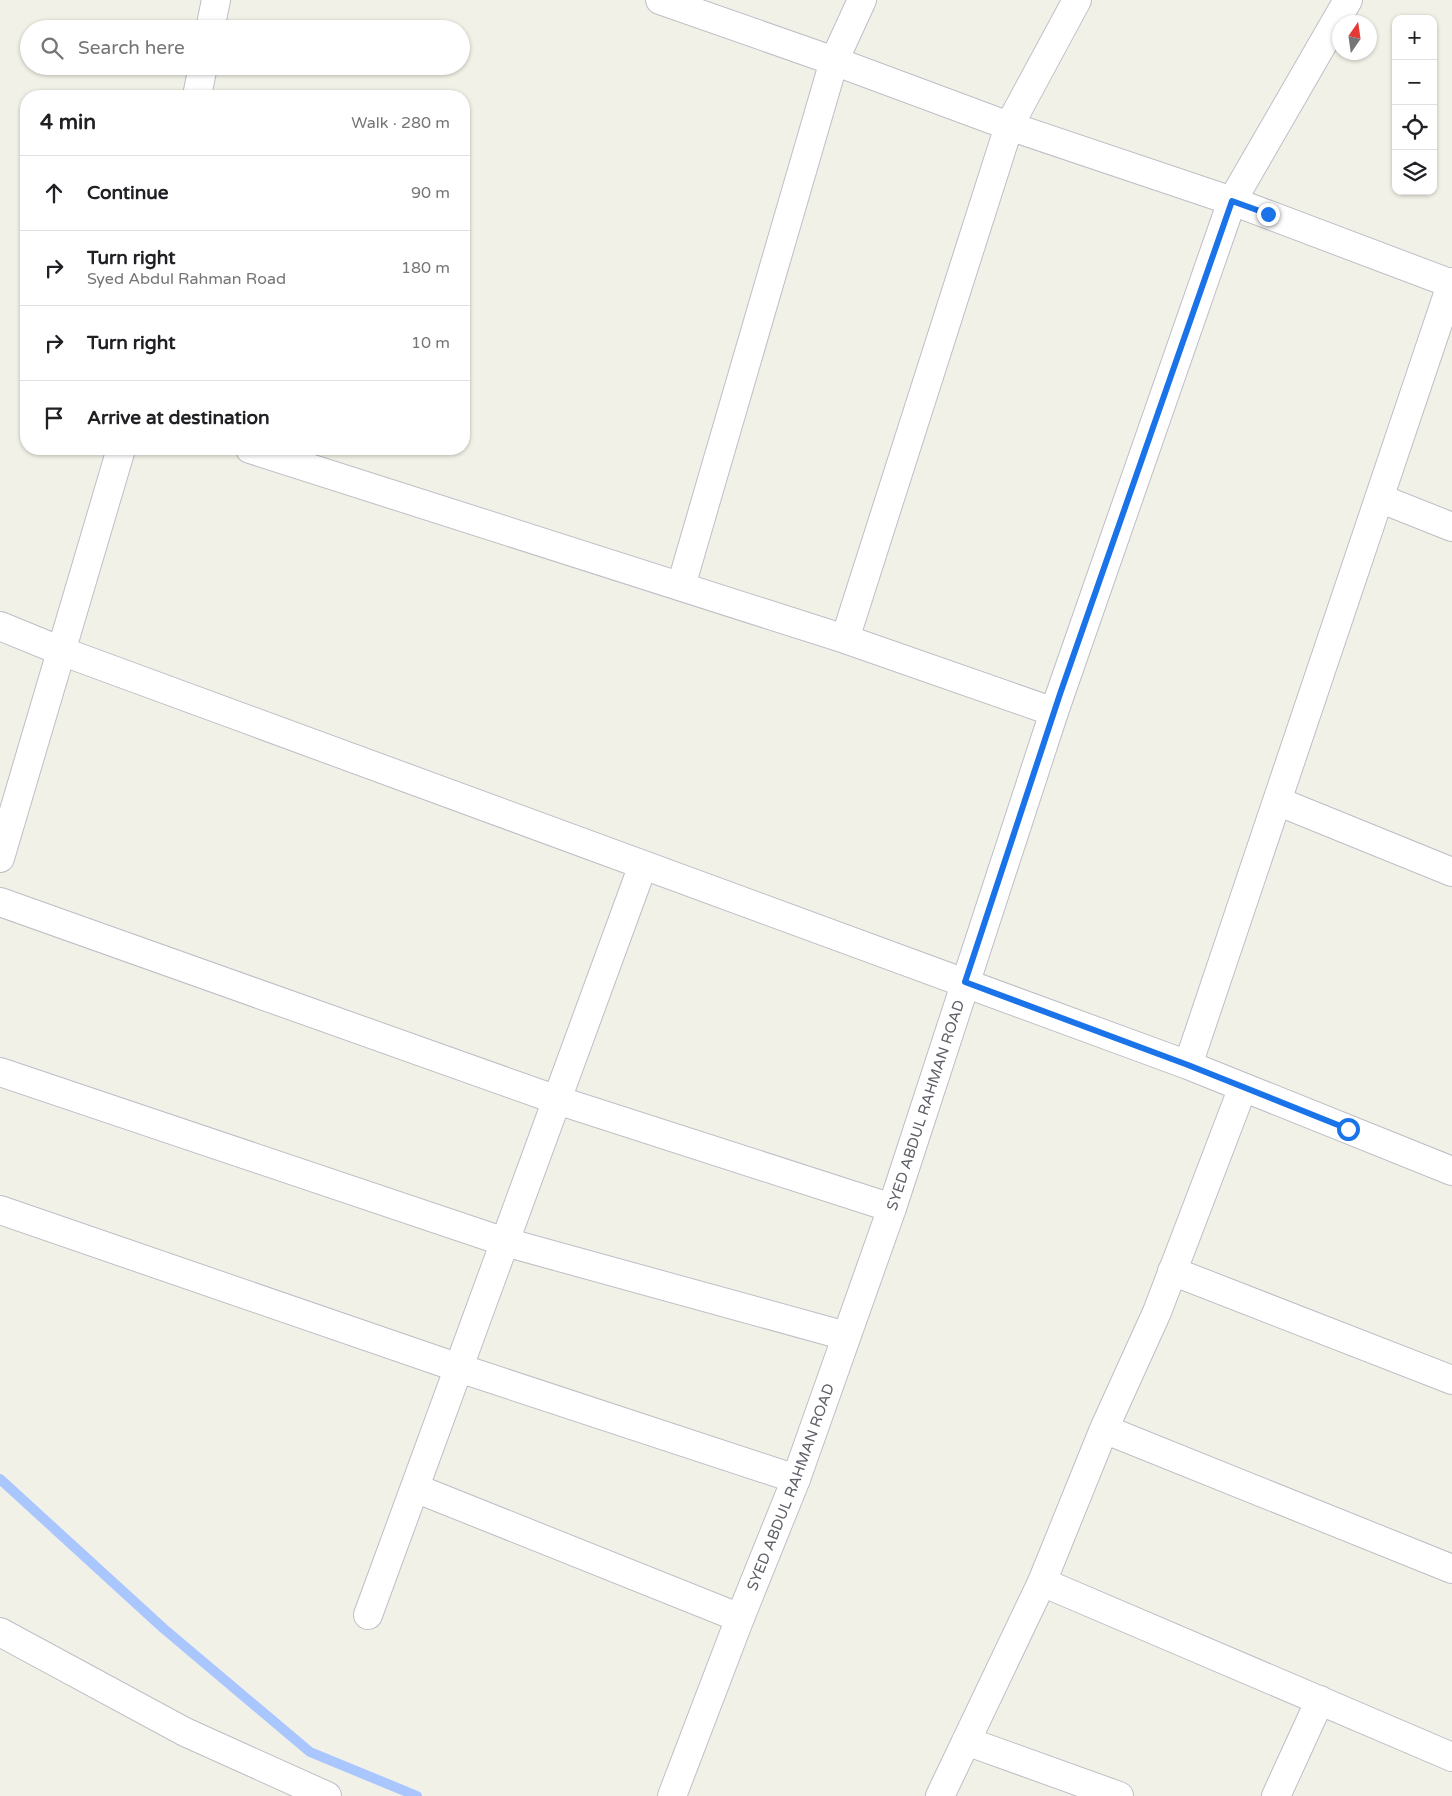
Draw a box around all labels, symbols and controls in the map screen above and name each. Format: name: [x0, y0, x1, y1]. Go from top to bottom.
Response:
north arrow: [1332, 15, 1377, 60]
map controls: [1392, 15, 1437, 195]
button: +: [1392, 15, 1437, 60]
search box: [20, 20, 470, 75]
icon: search: [38, 34, 66, 62]
text: Search here: [78, 37, 185, 59]
button: −: [1392, 60, 1437, 105]
button: locate: [1392, 105, 1437, 150]
text: 4 min: [40, 110, 96, 135]
text: Walk · 280 m: [351, 113, 450, 133]
button: layers: [1392, 150, 1437, 195]
icon: ahead: [40, 179, 68, 207]
text: Continue: [87, 182, 169, 204]
text: 90 m: [411, 183, 450, 203]
route end: [1257, 203, 1280, 226]
text: Turn right: [87, 247, 175, 269]
icon: right: [40, 254, 68, 282]
text: 180 m: [401, 258, 450, 278]
text: Syed Abdul Rahman Road: [87, 269, 286, 289]
icon: right: [40, 329, 68, 357]
text: Turn right: [87, 332, 175, 354]
text: 10 m: [411, 333, 450, 353]
icon: arrive: [40, 404, 68, 432]
text: Arrive at destination: [87, 407, 270, 429]
street label: SYED ABDUL RAHMAN ROAD: [883, 998, 968, 1213]
route start: [1337, 1118, 1360, 1141]
street label: SYED ABDUL RAHMAN ROAD: [743, 1381, 838, 1593]

